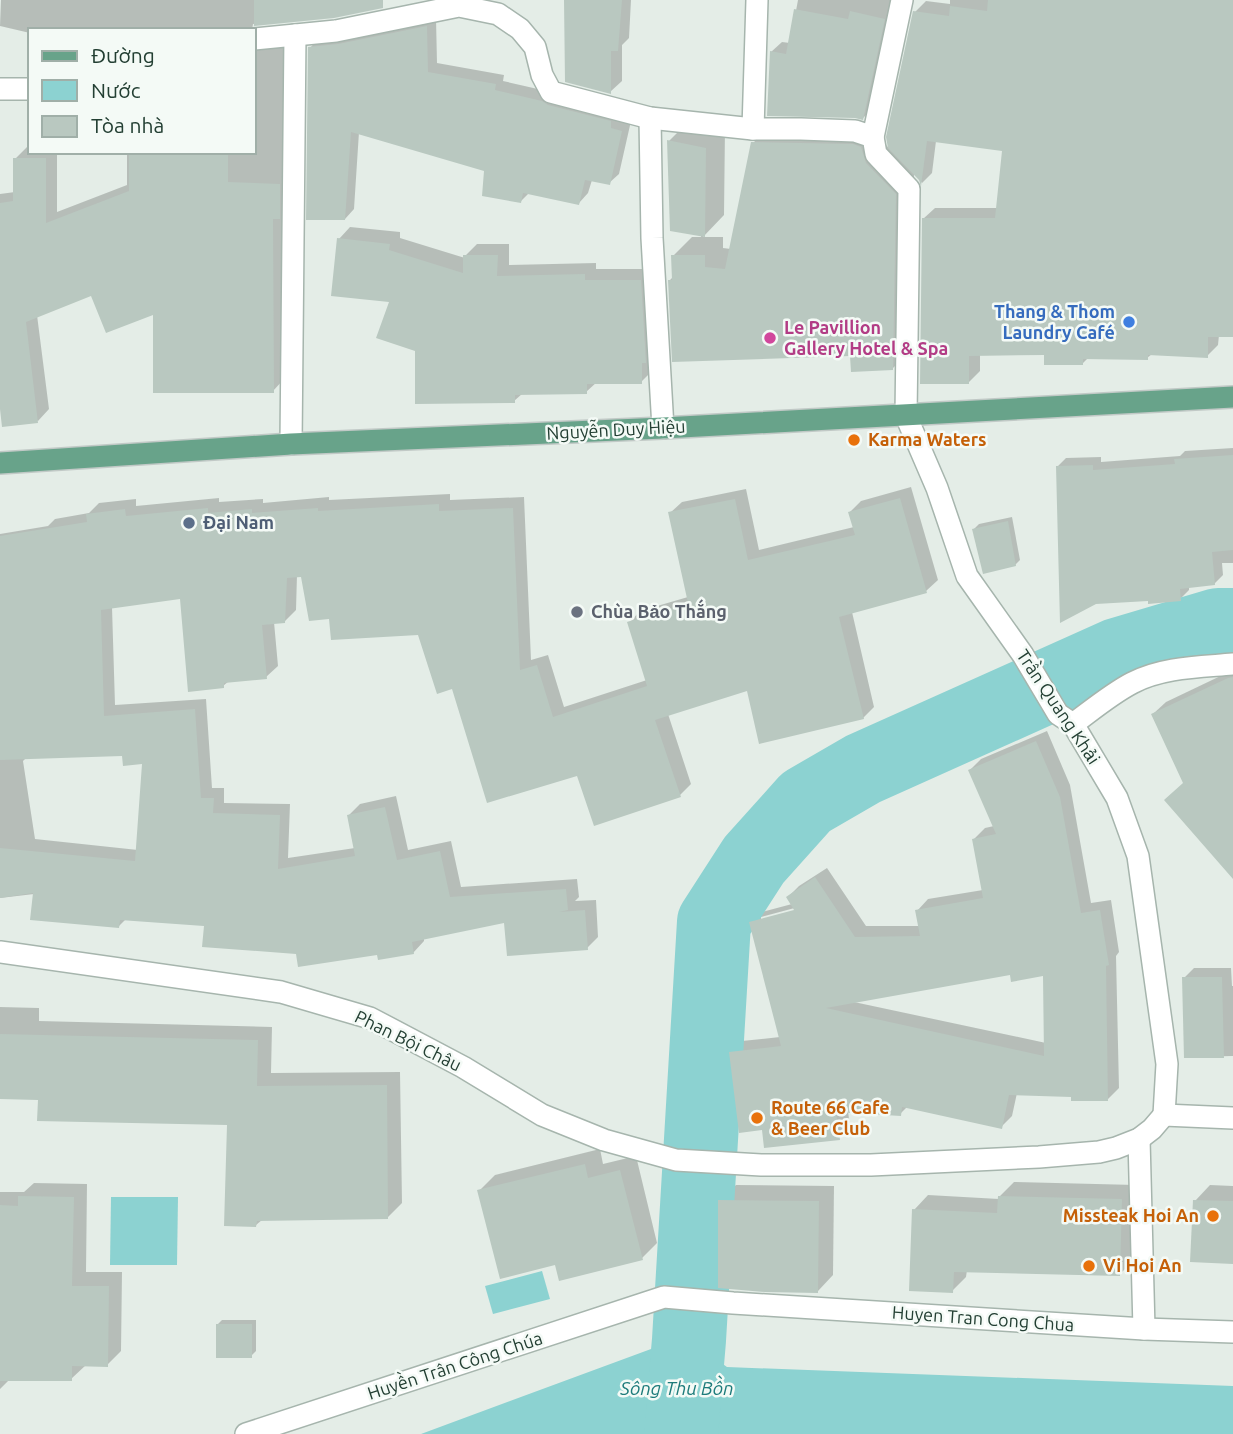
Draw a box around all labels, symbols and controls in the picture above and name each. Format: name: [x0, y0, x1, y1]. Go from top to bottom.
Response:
legend: [28, 28, 256, 154]
text: Đường: [91, 43, 155, 67]
text: Nước: [91, 78, 141, 102]
text: Tòa nhà: [91, 113, 164, 137]
place label: Thang & Thom Laundry Café: [994, 301, 1115, 342]
marker: Thang & Thom Laundry Café: [1121, 314, 1137, 330]
place label: Le Pavillion Gallery Hotel & Spa: [784, 317, 948, 358]
marker: Le Pavillion Gallery Hotel & Spa: [762, 330, 778, 346]
street label: Nguyễn Duy Hiệu: [546, 413, 686, 443]
place label: Karma Waters: [868, 429, 987, 449]
marker: Karma Waters: [846, 432, 862, 448]
place label: Đại Nam: [203, 512, 274, 532]
marker: Đại Nam: [181, 515, 197, 531]
place label: Chùa Bảo Thắng: [591, 599, 727, 621]
marker: Chùa Bảo Thắng: [569, 604, 585, 620]
street label: Trần Quang Khải: [1012, 644, 1107, 768]
street label: Phan Bội Châu: [352, 1006, 465, 1075]
place label: Route 66 Cafe & Beer Club: [771, 1097, 890, 1138]
marker: Route 66 Cafe & Beer Club: [749, 1110, 765, 1126]
place label: Missteak Hoi An: [1063, 1205, 1199, 1225]
marker: Missteak Hoi An: [1205, 1208, 1221, 1224]
place label: Vi Hoi An: [1103, 1255, 1182, 1275]
marker: Vi Hoi An: [1081, 1258, 1097, 1274]
street label: Huyen Tran Cong Chua: [891, 1302, 1075, 1334]
street label: Huyền Trân Công Chúa: [364, 1325, 545, 1403]
water label: Sông Thu Bồn: [619, 1375, 734, 1399]

